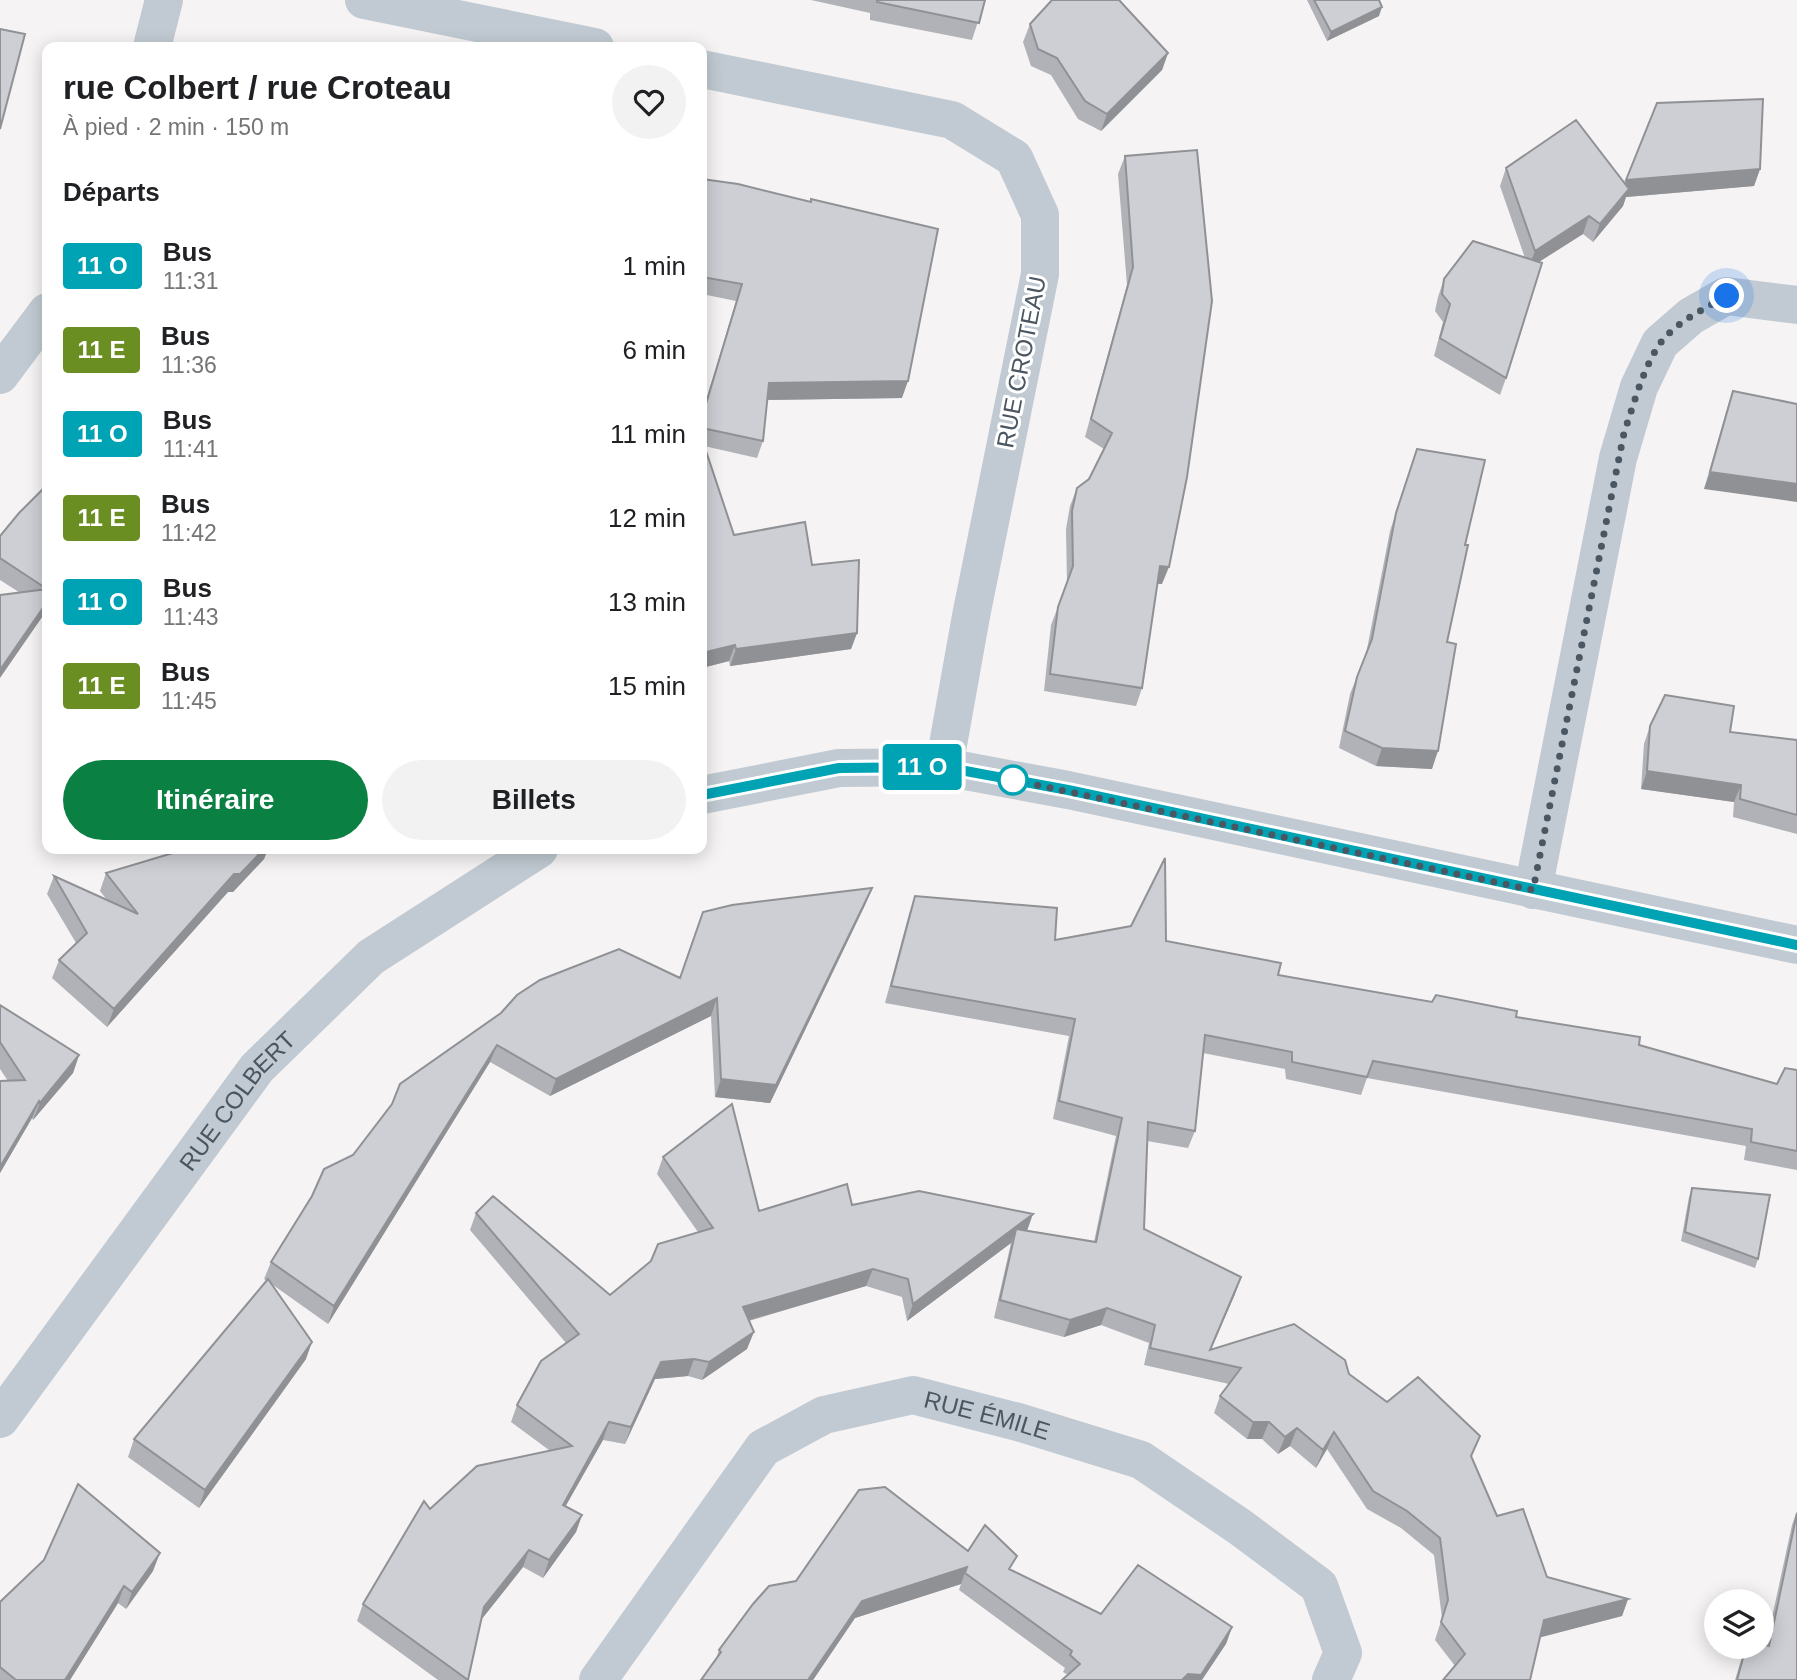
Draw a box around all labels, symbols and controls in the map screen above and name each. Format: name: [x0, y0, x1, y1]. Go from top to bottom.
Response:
button: heart: [612, 65, 686, 139]
text: rue Colbert / rue Croteau: [63, 69, 452, 106]
text: À pied · 2 min · 150 m: [63, 114, 289, 140]
text: Départs: [63, 177, 160, 207]
text: Bus: [163, 237, 212, 267]
text: 1 min: [622, 251, 686, 281]
text: 11 O: [77, 252, 128, 279]
text: 11:31: [163, 268, 219, 294]
street label: RUE CROTEAU: [991, 274, 1051, 450]
your location: [1709, 278, 1744, 313]
text: Bus: [161, 321, 210, 351]
text: 6 min: [622, 335, 686, 365]
text: 11 E: [77, 336, 126, 363]
text: 11:36: [161, 352, 217, 378]
text: Bus: [163, 405, 212, 435]
text: 11 min: [610, 419, 686, 449]
text: 11 O: [77, 420, 128, 447]
text: 11:41: [163, 436, 219, 462]
text: Bus: [161, 489, 210, 519]
text: 12 min: [608, 503, 686, 533]
text: 11 E: [77, 504, 126, 531]
text: 11:42: [161, 520, 217, 546]
text: Bus: [163, 573, 212, 603]
text: 13 min: [608, 587, 686, 617]
text: 11 O: [77, 588, 128, 615]
text: 11:43: [163, 604, 219, 630]
text: Bus: [161, 657, 210, 687]
text: 15 min: [608, 671, 686, 701]
text: 11 E: [77, 672, 126, 699]
text: 11:45: [161, 688, 217, 714]
line badge: 11 O: [873, 744, 971, 790]
text: 11 O: [897, 753, 947, 780]
button: Itinéraire: [63, 760, 368, 840]
button: Billets: [382, 760, 686, 840]
unlabelled marker: [998, 765, 1028, 795]
street label: RUE COLBERT: [173, 1025, 300, 1175]
street label: RUE ÉMILE: [921, 1385, 1054, 1445]
map controls: [1704, 1589, 1774, 1659]
button: layers: [1704, 1589, 1774, 1659]

